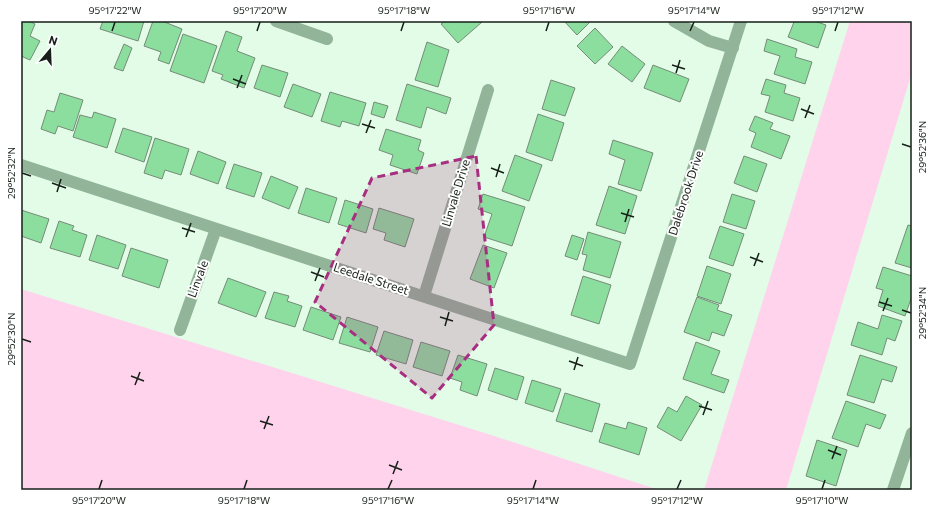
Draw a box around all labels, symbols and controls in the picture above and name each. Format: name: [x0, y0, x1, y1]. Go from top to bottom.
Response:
text: 95°17'22"W: [88, 4, 142, 16]
text: 95°17'20"W: [233, 4, 287, 16]
text: 95°17'18"W: [378, 4, 430, 16]
text: 95°17'16"W: [523, 4, 575, 16]
text: 95°17'14"W: [668, 4, 720, 16]
text: 95°17'12"W: [812, 4, 864, 16]
north arrow: [30, 30, 70, 70]
text: N: [47, 33, 59, 48]
text: 29°52'36"N: [916, 121, 928, 173]
text: 29°52'32"N: [5, 147, 17, 199]
street label: Dalebrook Drive: [665, 149, 705, 237]
street label: Linvale Drive: [438, 157, 472, 228]
street label: Linvale: [184, 258, 210, 299]
street label: Leedale Street: [332, 259, 411, 297]
text: 29°52'34"N: [916, 287, 928, 339]
text: 29°52'30"N: [5, 312, 17, 366]
text: 95°17'20"W: [72, 494, 126, 506]
text: 95°17'18"W: [218, 494, 270, 506]
text: 95°17'16"W: [362, 494, 414, 506]
text: 95°17'14"W: [507, 494, 559, 506]
text: 95°17'12"W: [651, 494, 703, 506]
text: 95°17'10"W: [796, 494, 848, 506]

